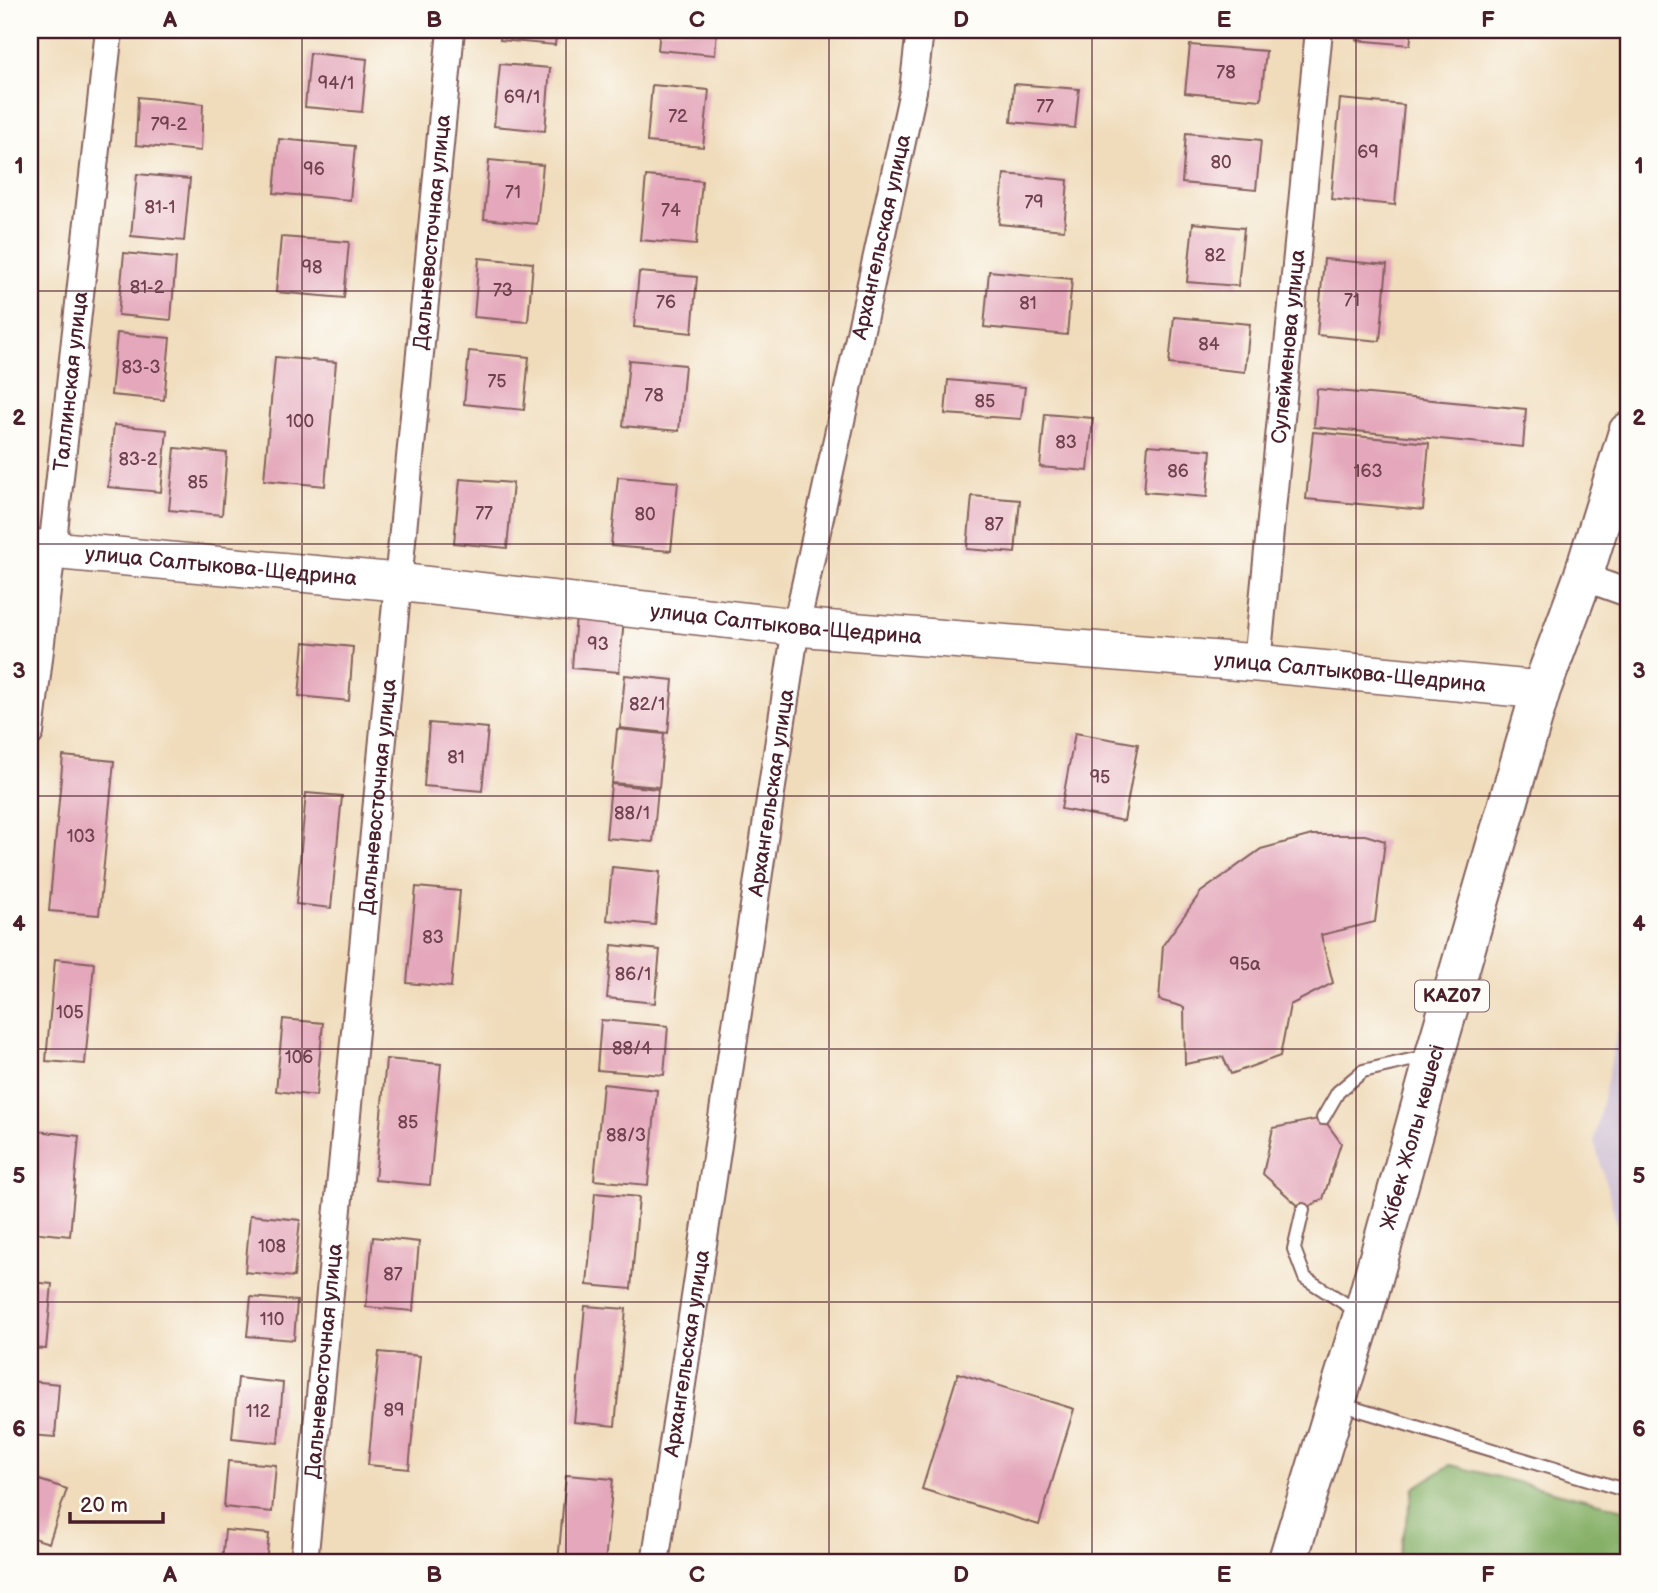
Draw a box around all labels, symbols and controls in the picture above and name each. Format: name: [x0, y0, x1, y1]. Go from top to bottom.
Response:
text: A: [162, 6, 178, 34]
text: B: [426, 6, 442, 34]
text: C: [689, 6, 705, 34]
text: D: [953, 6, 969, 34]
text: E: [1217, 6, 1232, 34]
text: F: [1481, 6, 1495, 34]
house number: 78: [1216, 62, 1236, 83]
house number: 94/1: [318, 73, 354, 94]
house number: 69/1: [504, 87, 540, 108]
house number: 77: [1036, 96, 1054, 117]
house number: 72: [668, 106, 688, 127]
street label: Дальневосточная улица: [408, 113, 455, 351]
house number: 79-2: [151, 114, 188, 135]
street label: Архангельская улица: [846, 131, 916, 343]
house number: 69: [1357, 142, 1379, 163]
text: 1: [14, 152, 24, 180]
house number: 80: [1210, 152, 1232, 173]
text: 1: [1634, 152, 1644, 180]
house number: 96: [303, 159, 325, 180]
house number: 71: [505, 182, 521, 203]
house number: 79: [1024, 192, 1044, 213]
house number: 81-1: [144, 197, 176, 218]
house number: 74: [661, 200, 681, 221]
house number: 82: [1204, 245, 1226, 266]
street label: Сулейменова улица: [1266, 248, 1310, 445]
house number: 98: [302, 257, 322, 278]
house number: 81-2: [130, 277, 165, 298]
house number: 73: [493, 280, 513, 301]
street label: Таллинская улица: [48, 289, 93, 473]
house number: 71: [1344, 290, 1360, 311]
house number: 76: [656, 292, 676, 313]
house number: 81: [1019, 293, 1037, 314]
house number: 84: [1198, 334, 1220, 355]
house number: 83-3: [121, 357, 161, 378]
house number: 75: [487, 371, 507, 392]
house number: 78: [644, 385, 664, 406]
house number: 85: [975, 391, 995, 412]
text: 2: [12, 404, 26, 432]
text: 2: [1632, 404, 1646, 432]
house number: 100: [286, 411, 314, 432]
house number: 83: [1055, 432, 1077, 453]
house number: 83-2: [119, 449, 158, 470]
house number: 86: [1167, 461, 1189, 482]
house number: 163: [1353, 461, 1383, 482]
house number: 85: [188, 472, 208, 493]
house number: 77: [475, 503, 493, 524]
house number: 80: [634, 504, 656, 525]
house number: 87: [984, 514, 1004, 535]
street label: улица Салтыкова-Щедрина: [84, 541, 359, 591]
street label: улица Салтыкова-Щедрина: [649, 598, 924, 649]
house number: 93: [587, 634, 609, 655]
street label: улица Салтыкова-Щедрина: [1213, 647, 1488, 697]
text: 3: [12, 657, 26, 685]
text: 3: [1632, 657, 1646, 685]
street label: Дальневосточная улица: [354, 677, 401, 915]
street label: Архангельская улица: [743, 687, 799, 899]
house number: 82/1: [629, 694, 665, 715]
house number: 81: [447, 747, 465, 768]
house number: 95: [1090, 767, 1110, 788]
house number: 88/1: [614, 803, 650, 824]
house number: 103: [67, 826, 95, 847]
text: 4: [12, 910, 26, 938]
text: 4: [1632, 910, 1646, 938]
house number: 83: [422, 927, 444, 948]
house number: 95а: [1229, 954, 1261, 975]
house number: 86/1: [615, 964, 651, 985]
road number: KAZ07: [1415, 980, 1489, 1012]
house number: 105: [56, 1002, 84, 1023]
house number: 88/4: [612, 1038, 652, 1059]
street label: Жібек Жолы көшесі: [1375, 1041, 1450, 1233]
house number: 106: [285, 1047, 313, 1068]
house number: 85: [398, 1112, 418, 1133]
house number: 88/3: [606, 1125, 646, 1146]
text: 5: [12, 1162, 26, 1190]
text: 5: [1632, 1162, 1646, 1190]
house number: 108: [258, 1236, 286, 1257]
street label: Дальневосточная улица: [300, 1241, 347, 1480]
street label: Архангельская улица: [658, 1247, 715, 1460]
house number: 87: [383, 1264, 403, 1285]
house number: 110: [260, 1309, 284, 1330]
house number: 89: [384, 1400, 404, 1421]
house number: 112: [246, 1401, 271, 1422]
text: 6: [12, 1415, 26, 1443]
text: 6: [1632, 1415, 1646, 1443]
scale bar: [70, 1481, 163, 1525]
text: 20 m: [80, 1493, 128, 1518]
text: A: [162, 1561, 178, 1589]
text: B: [426, 1561, 442, 1589]
text: C: [689, 1561, 705, 1589]
text: D: [953, 1561, 969, 1589]
text: E: [1217, 1561, 1232, 1589]
text: F: [1481, 1561, 1495, 1589]

